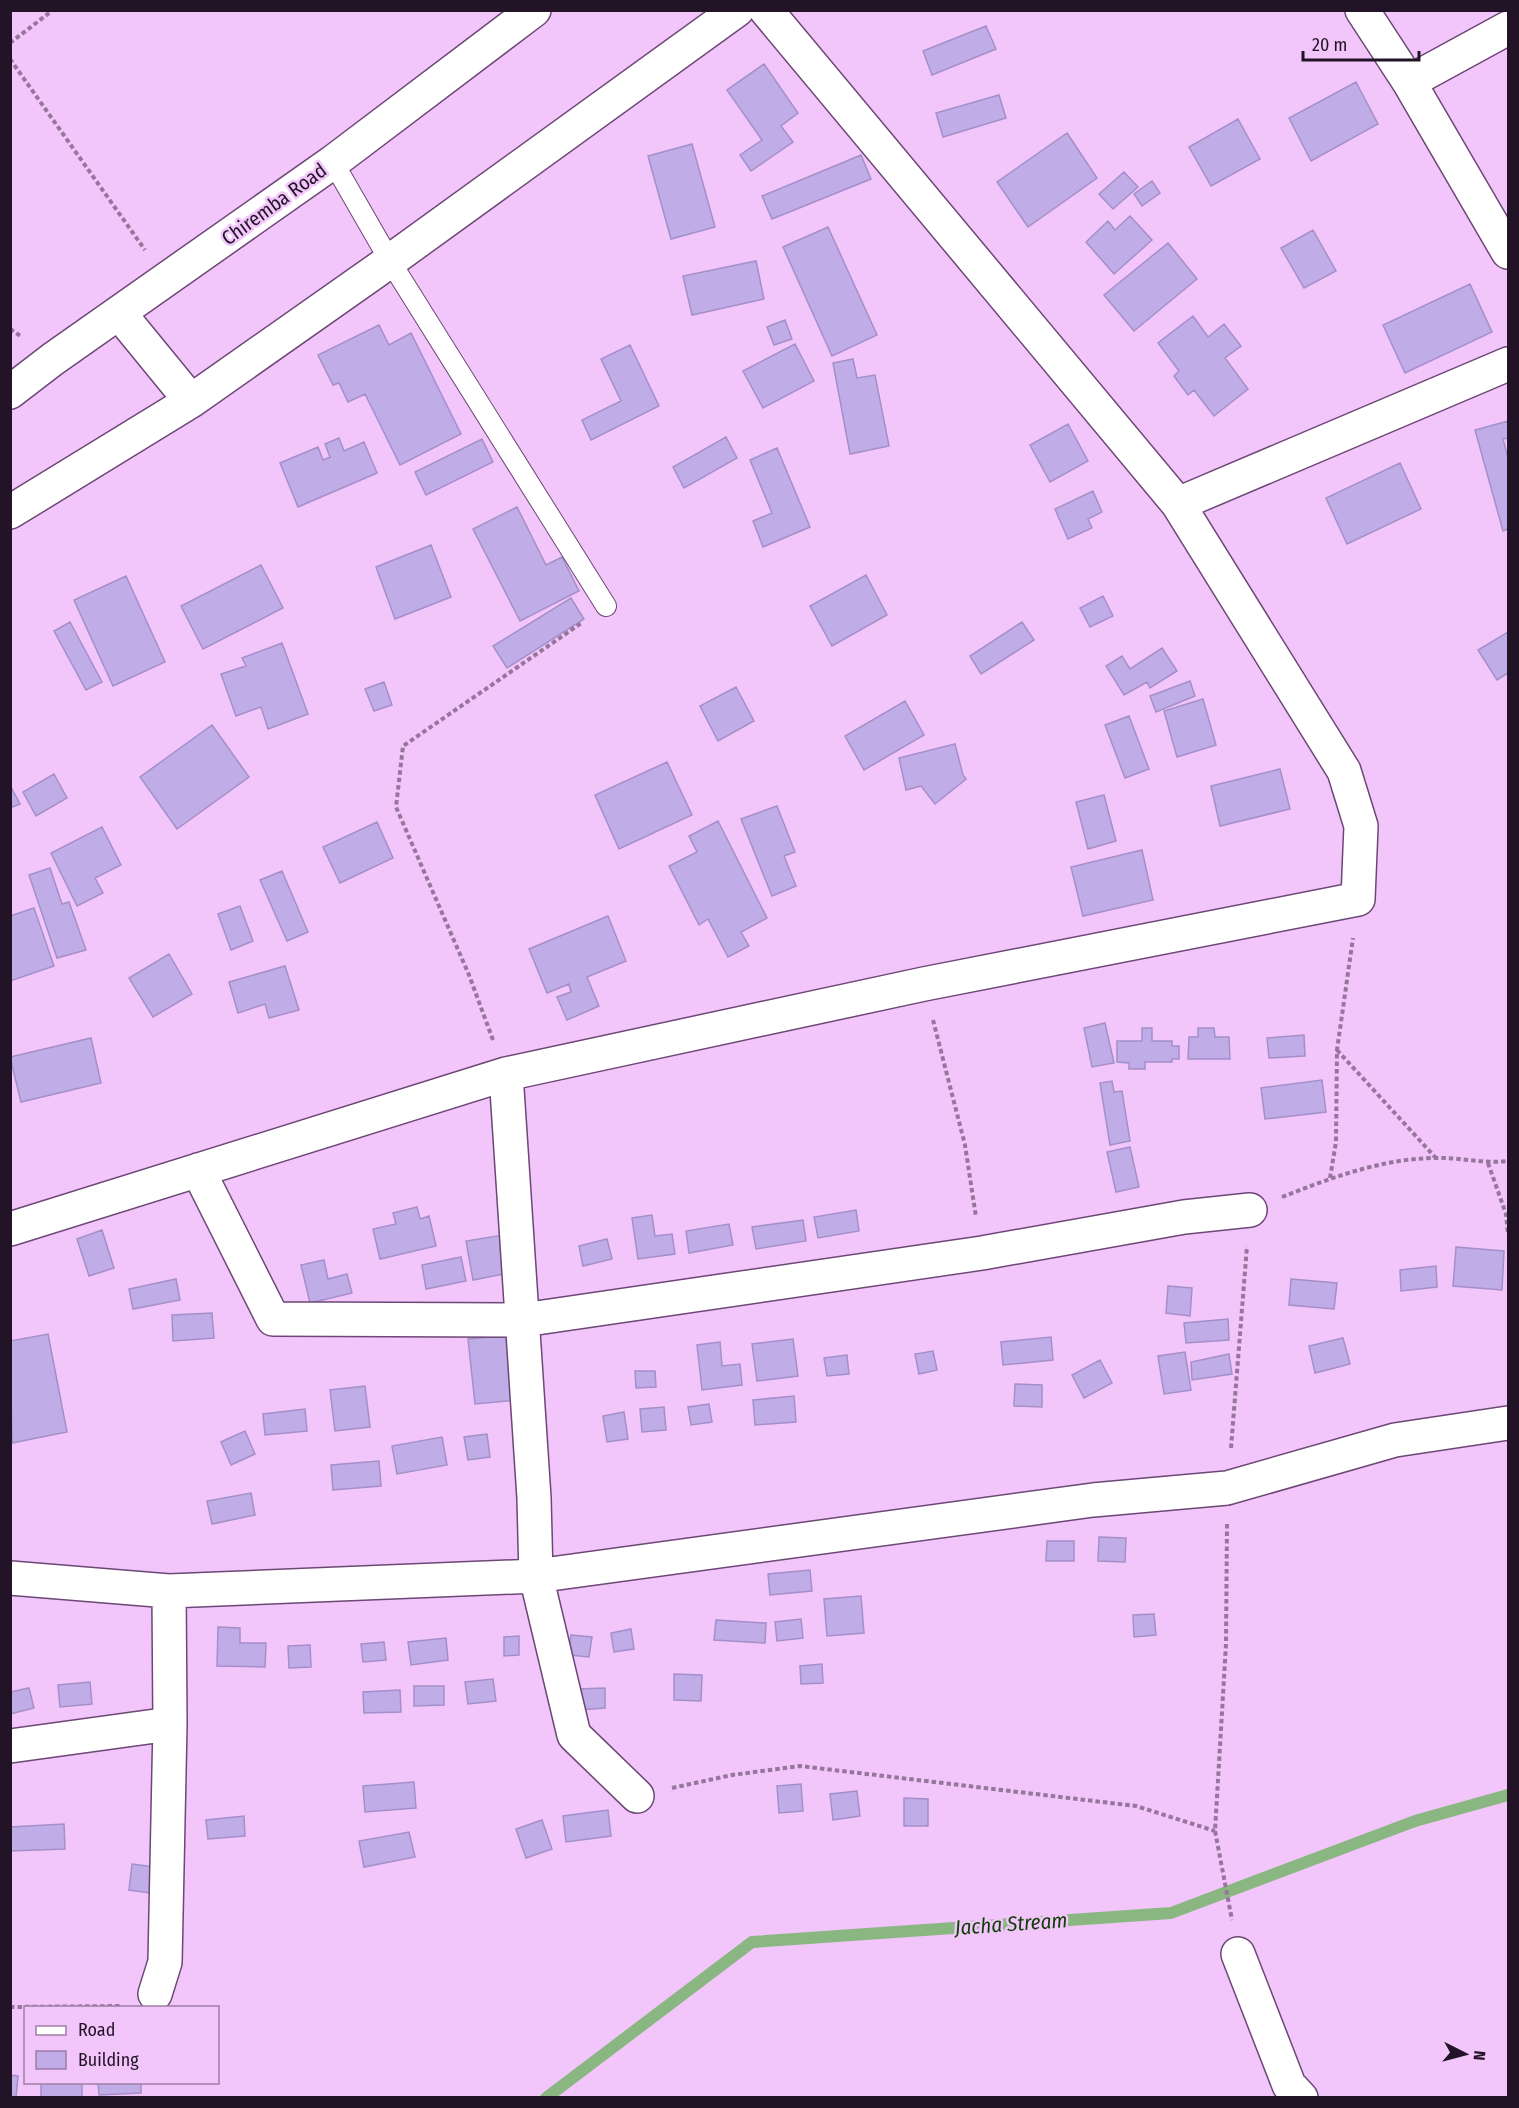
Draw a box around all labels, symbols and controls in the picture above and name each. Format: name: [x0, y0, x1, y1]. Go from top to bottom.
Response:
scale bar: [1303, 24, 1418, 62]
text: 20 m: [1312, 34, 1347, 56]
street label: Chiremba Road: [217, 158, 331, 250]
water label: Jacha Stream: [953, 1907, 1068, 1941]
legend: [24, 2006, 219, 2084]
text: Road: [78, 2019, 115, 2041]
north arrow: [1435, 2024, 1495, 2084]
text: Building: [78, 2049, 139, 2071]
text: N: [1469, 2050, 1489, 2061]

